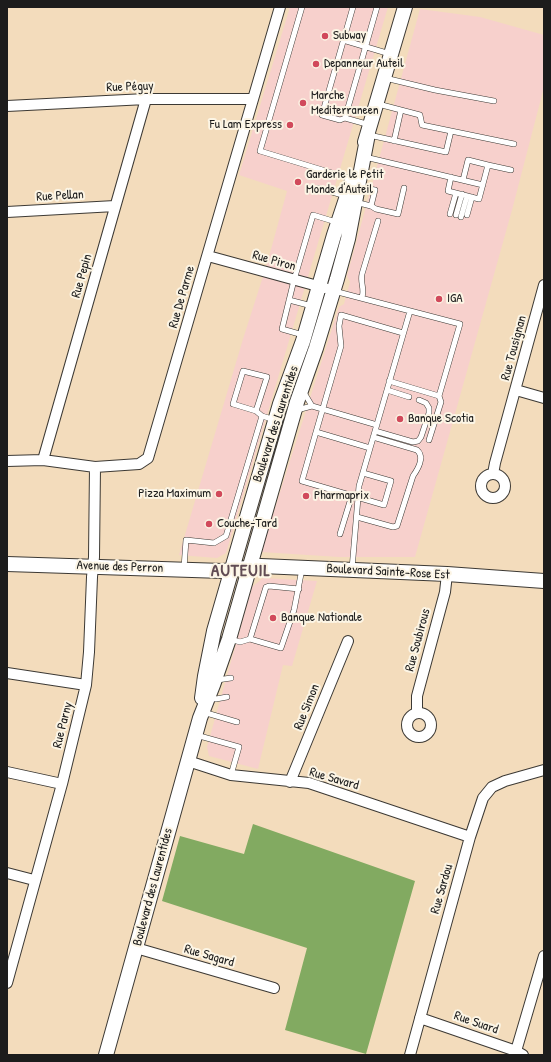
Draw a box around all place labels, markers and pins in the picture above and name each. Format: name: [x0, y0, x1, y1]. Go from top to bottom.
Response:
place label: Subway: [333, 28, 366, 44]
marker: Subway: [320, 31, 330, 41]
place label: Depanneur Auteil: [324, 56, 404, 72]
marker: Depanneur Auteil: [311, 59, 321, 69]
place label: Marche Mediterraneen: [311, 88, 379, 119]
marker: Marche Mediterraneen: [298, 98, 308, 108]
place label: Fu Lam Express: [210, 117, 282, 133]
marker: Fu Lam Express: [285, 120, 295, 130]
place label: Garderie le Petit Monde d'Auteil: [306, 167, 384, 198]
marker: Garderie le Petit Monde d'Auteil: [293, 177, 303, 187]
place label: IGA: [447, 291, 463, 307]
marker: IGA: [434, 294, 444, 304]
place label: Banque Scotia: [408, 411, 474, 427]
marker: Banque Scotia: [395, 414, 405, 424]
place label: Pizza Maximum: [138, 486, 211, 502]
place label: Pharmaprix: [314, 488, 369, 504]
marker: Pizza Maximum: [214, 489, 224, 499]
marker: Pharmaprix: [301, 491, 311, 501]
place label: Couche-Tard: [217, 516, 277, 532]
marker: Couche-Tard: [204, 519, 214, 529]
place label: Banque Nationale: [281, 610, 362, 626]
marker: Banque Nationale: [268, 613, 278, 623]

